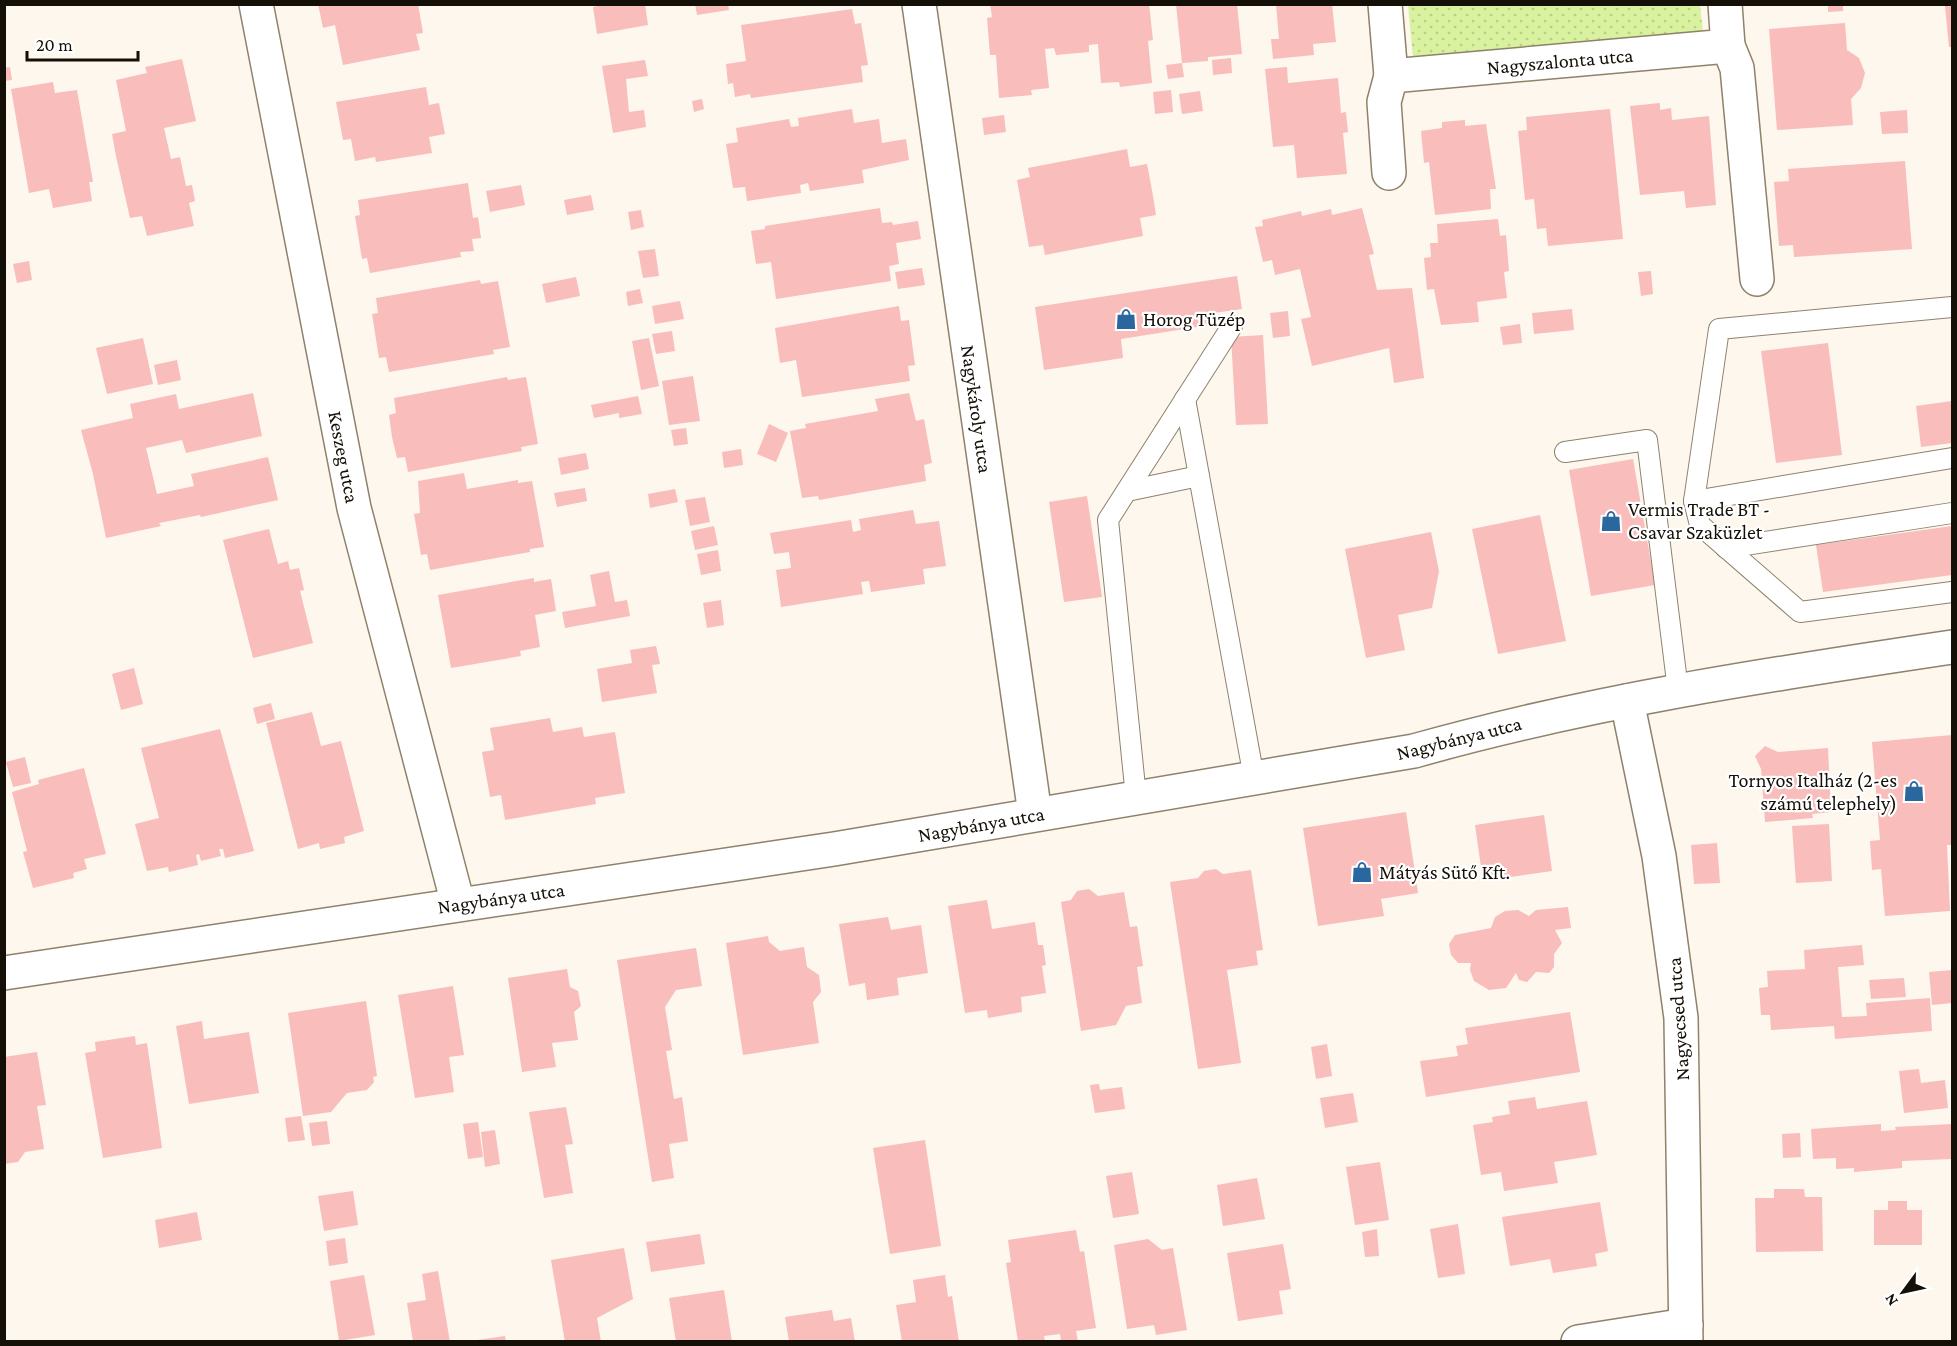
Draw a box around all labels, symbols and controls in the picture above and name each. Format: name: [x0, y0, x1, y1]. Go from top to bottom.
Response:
scale bar: [27, 24, 138, 62]
text: 20 m: [36, 35, 73, 55]
street label: Nagyszalonta utca: [1486, 44, 1634, 79]
shop icon: Horog Tüzép: [1114, 307, 1138, 331]
place label: Horog Tüzép: [1143, 308, 1245, 331]
street label: Nagykároly utca: [956, 343, 997, 475]
street label: Keszeg utca: [323, 409, 364, 505]
place label: Vermis Trade BT - Csavar Szaküzlet: [1628, 498, 1770, 543]
shop icon: Vermis Trade BT - Csavar Szaküzlet: [1599, 509, 1623, 533]
street label: Nagybánya utca: [1394, 712, 1524, 765]
place label: Tornyos Italház (2-es számú telephely): [1729, 769, 1897, 815]
shop icon: Tornyos Italház (2-es számú telephely): [1902, 779, 1926, 803]
street label: Nagybánya utca: [916, 802, 1046, 847]
shop icon: Mátyás Sütő Kft.: [1350, 860, 1374, 884]
place label: Mátyás Sütő Kft.: [1379, 861, 1510, 884]
street label: Nagybánya utca: [436, 878, 566, 919]
street label: Nagyecsed utca: [1663, 956, 1694, 1081]
north arrow: [1873, 1262, 1933, 1322]
text: N: [1881, 1291, 1901, 1309]

